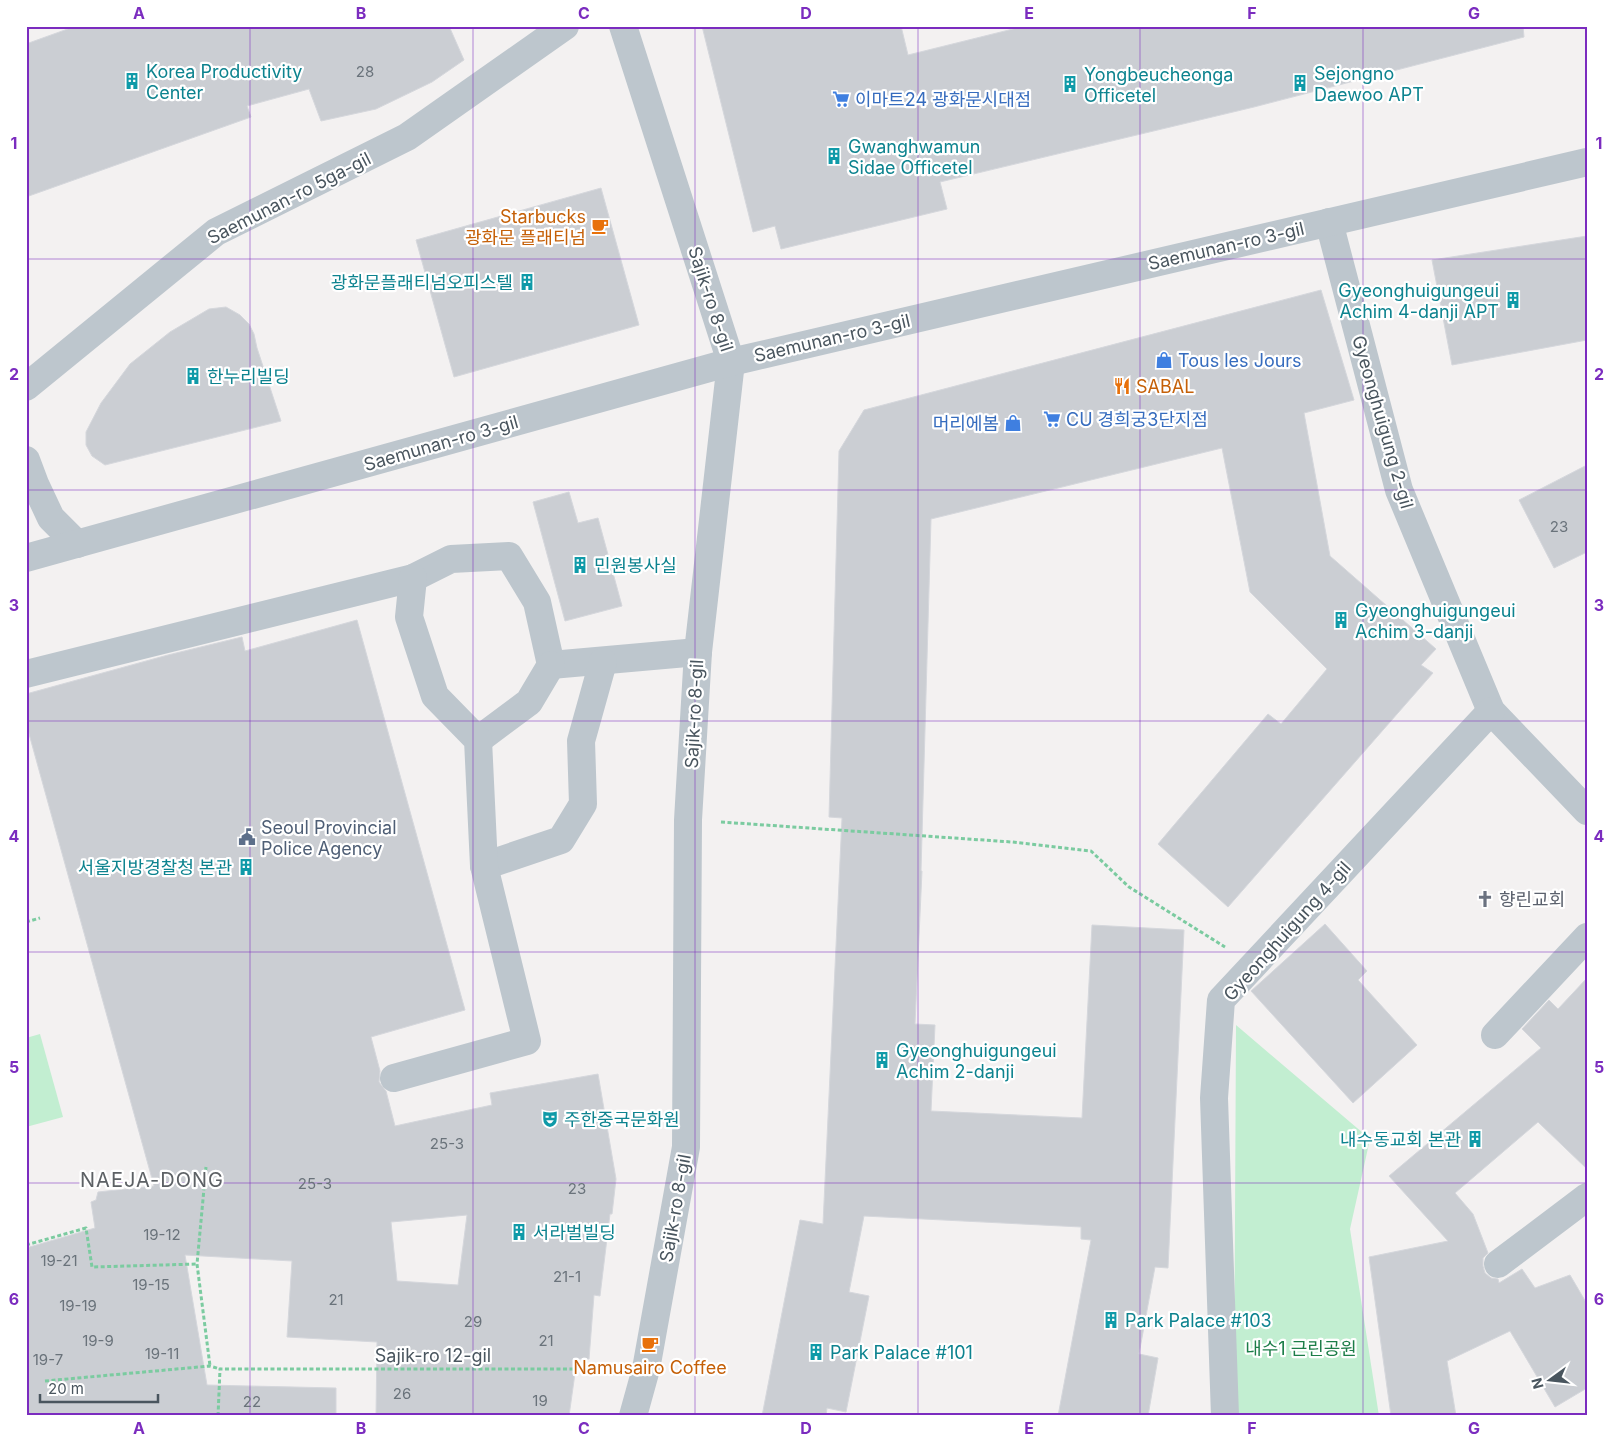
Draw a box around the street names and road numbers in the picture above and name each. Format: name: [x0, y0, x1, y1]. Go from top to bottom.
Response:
street label: Saemunan-ro 5ga-gil: [204, 148, 374, 248]
street label: Saemunan-ro 3-gil: [1146, 218, 1306, 274]
street label: Sajik-ro 8-gil: [684, 244, 738, 354]
street label: Saemunan-ro 3-gil: [752, 310, 912, 366]
street label: Gyeonghuigung 2-gil: [1348, 333, 1418, 511]
street label: Saemunan-ro 3-gil: [361, 411, 521, 475]
street label: Sajik-ro 8-gil: [681, 659, 707, 769]
street label: Gyeonghuigung 4-gil: [1219, 857, 1355, 1005]
street label: Sajik-ro 8-gil: [655, 1152, 695, 1264]
street label: Sajik-ro 12-gil: [375, 1345, 491, 1366]

